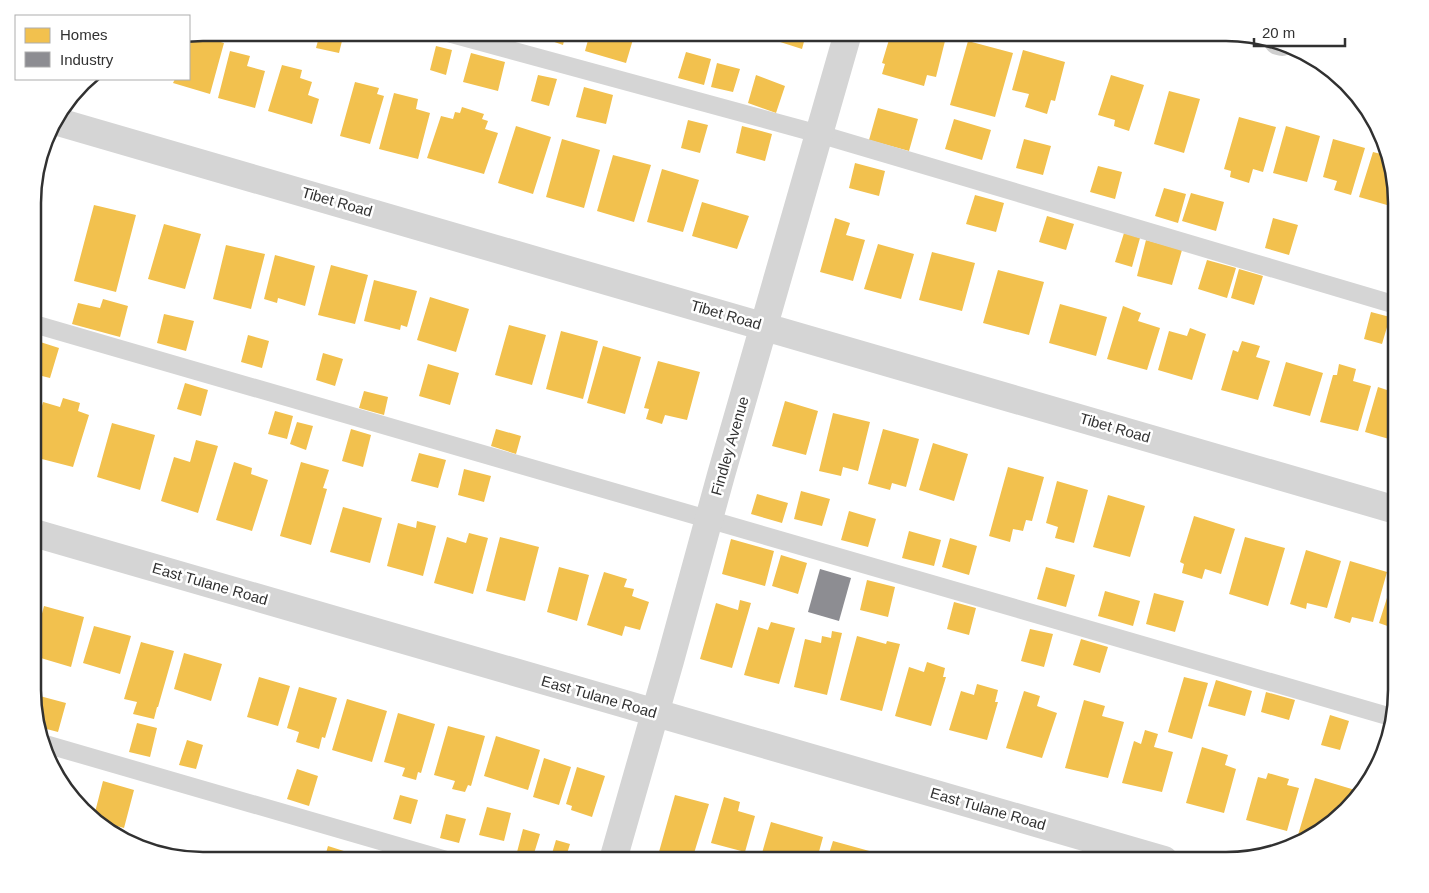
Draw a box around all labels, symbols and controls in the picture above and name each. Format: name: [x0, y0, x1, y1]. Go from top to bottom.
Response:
legend: [15, 15, 190, 80]
scale bar: [1254, 15, 1345, 47]
text: 20 m: [1262, 24, 1295, 41]
text: Homes: [60, 26, 108, 43]
text: Industry: [60, 51, 114, 68]
street label: Tibet Road: [300, 183, 374, 220]
street label: Tibet Road: [689, 296, 763, 333]
street label: Findley Avenue: [707, 394, 752, 497]
street label: Tibet Road: [1078, 409, 1152, 446]
street label: East Tulane Road: [150, 559, 270, 608]
street label: East Tulane Road: [539, 672, 659, 721]
street label: East Tulane Road: [928, 784, 1048, 833]

